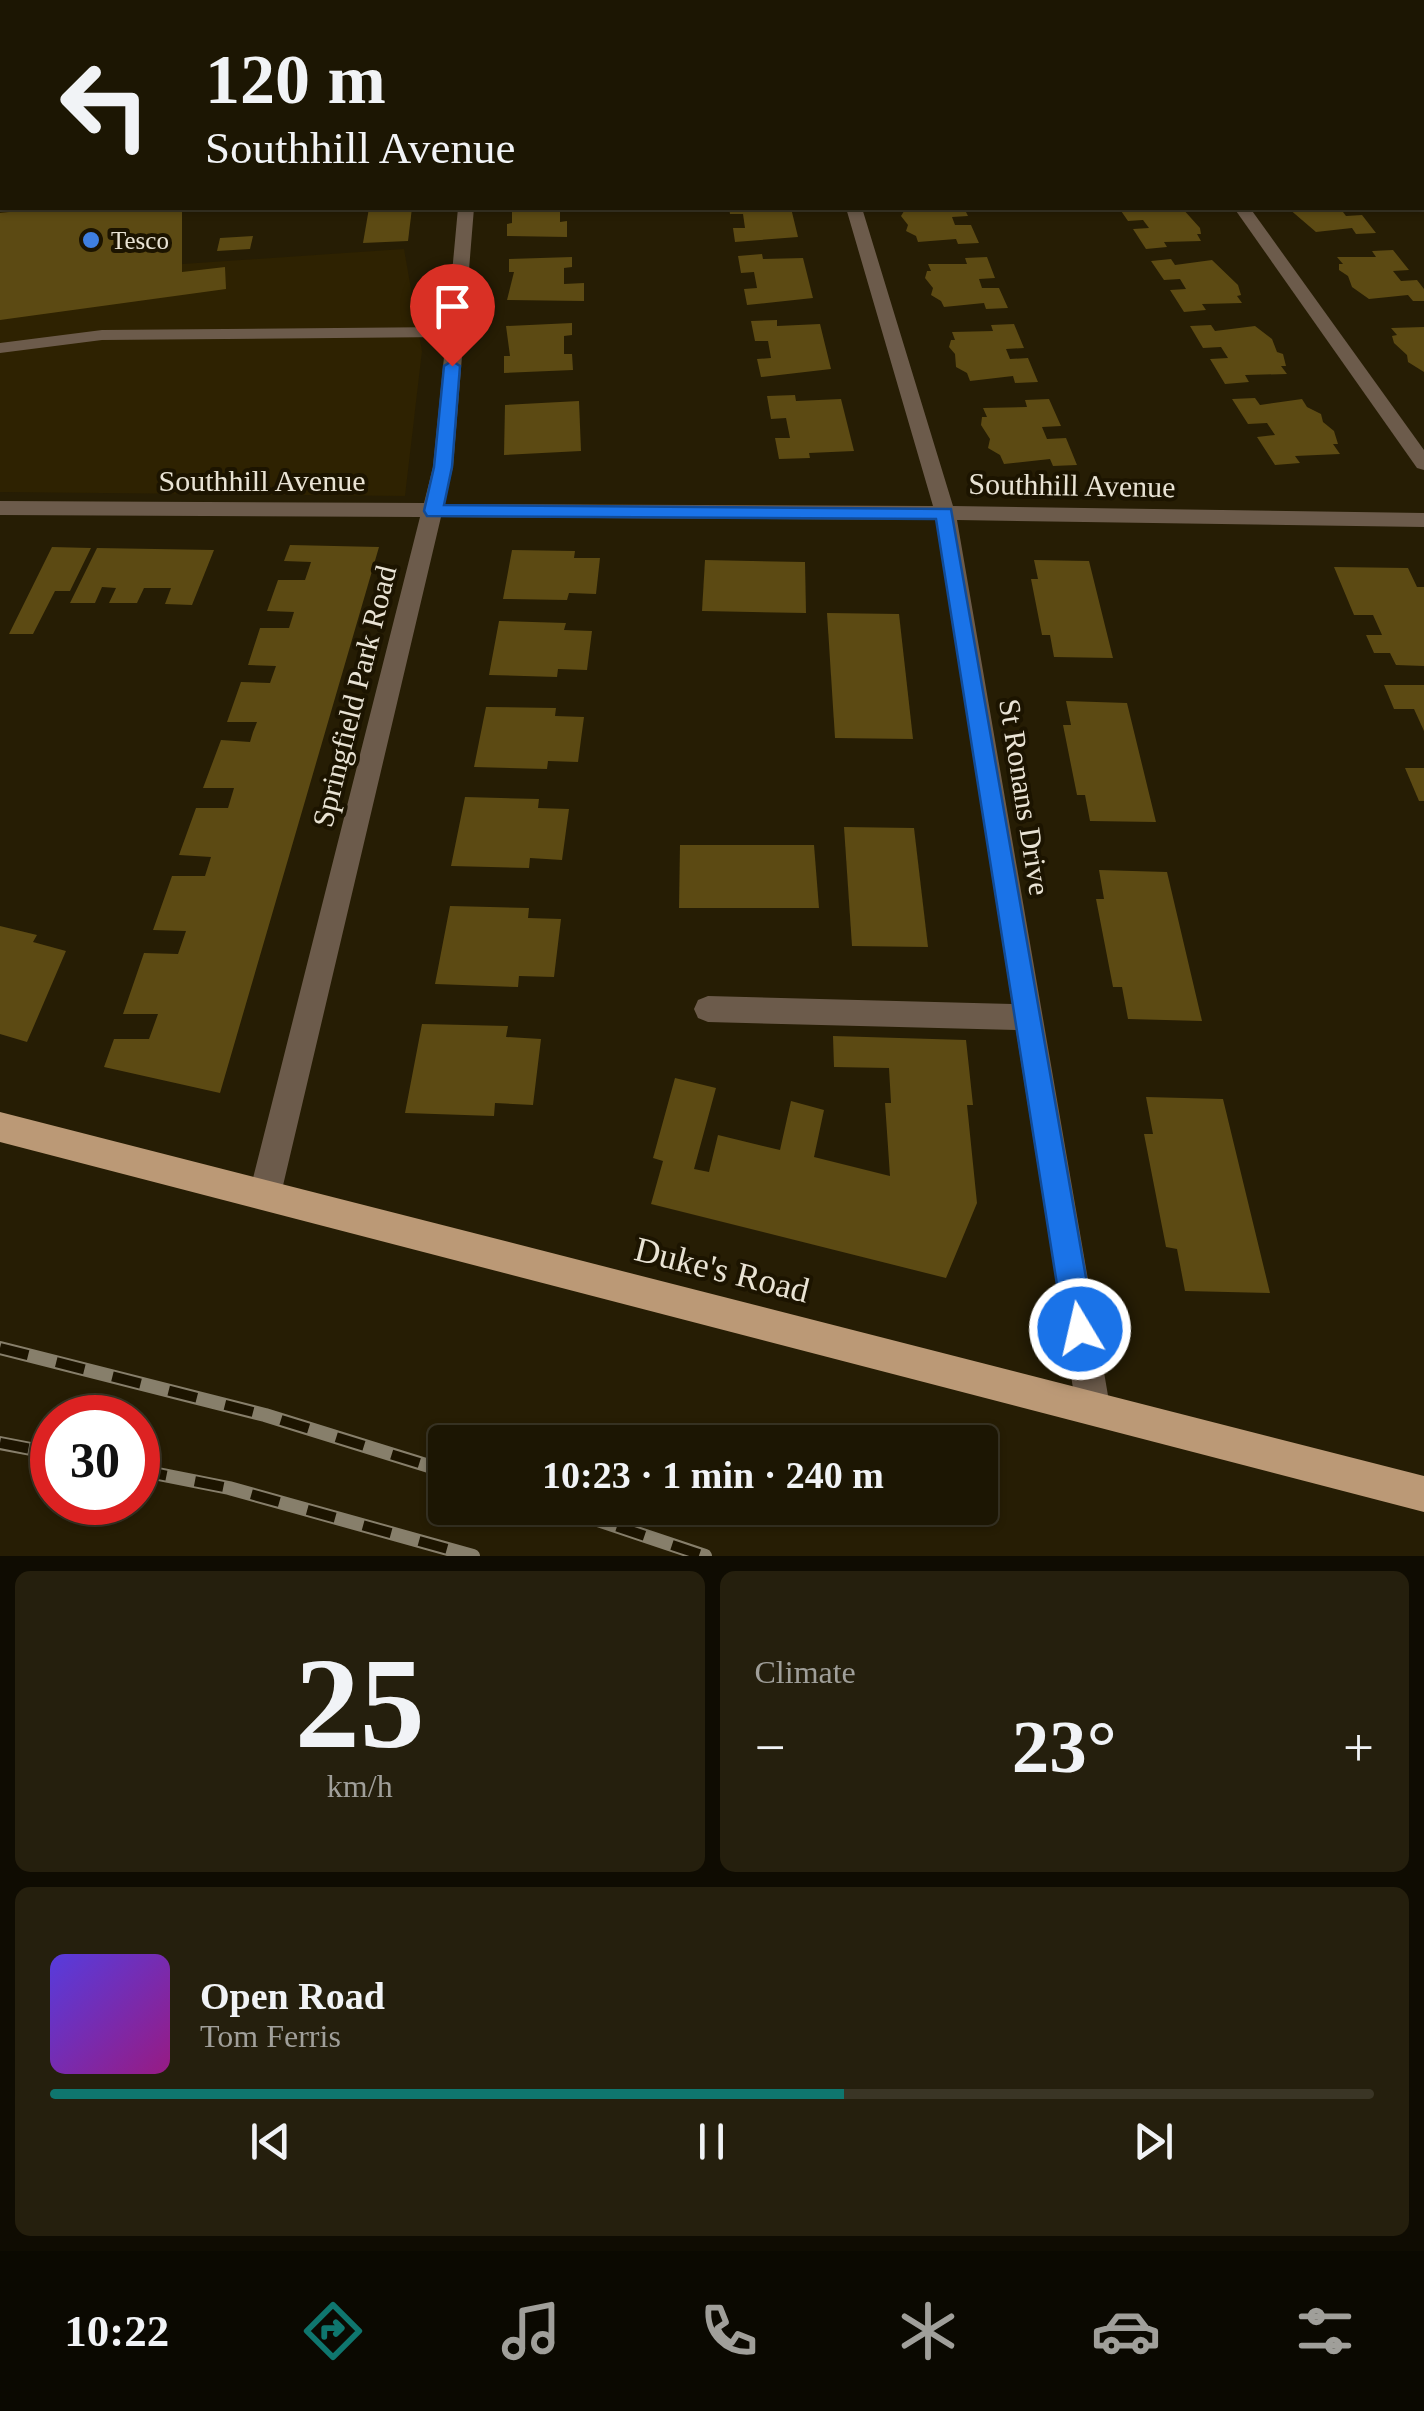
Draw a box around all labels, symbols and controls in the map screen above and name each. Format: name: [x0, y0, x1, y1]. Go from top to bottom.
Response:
icon: left: [40, 40, 170, 170]
text: 120 m: [205, 41, 386, 118]
text: Southhill Avenue: [205, 123, 515, 173]
place label: Tesco: [111, 227, 169, 254]
marker: Tesco: [80, 229, 102, 251]
pin: [410, 264, 495, 367]
icon: arrive: [425, 279, 480, 334]
street label: Southhill Avenue: [159, 464, 365, 497]
street label: Southhill Avenue: [968, 467, 1176, 503]
street label: Springfield Park Road: [306, 562, 402, 830]
street label: St Ronans Drive: [993, 696, 1057, 898]
street label: Duke's Road: [631, 1230, 814, 1311]
position arrow: [1028, 1277, 1132, 1381]
speed limit sign: 30: [30, 1395, 160, 1525]
text: 10:23 · 1 min · 240 m: [542, 1454, 884, 1496]
text: 25: [295, 1631, 425, 1775]
text: Climate: [755, 1654, 856, 1690]
text: 23°: [1012, 1705, 1117, 1788]
text: −: [755, 1717, 786, 1778]
text: +: [1343, 1717, 1374, 1778]
text: km/h: [327, 1768, 393, 1804]
text: Open Road: [200, 1975, 385, 2017]
text: Tom Ferris: [200, 2018, 341, 2054]
icon: previous: [243, 2114, 298, 2169]
icon: pause: [684, 2114, 739, 2169]
icon: next: [1126, 2114, 1181, 2169]
icon: directions: [298, 2296, 368, 2366]
icon: music: [496, 2296, 566, 2366]
icon: phone: [694, 2296, 764, 2366]
icon: climate: [893, 2296, 963, 2366]
icon: car: [1091, 2296, 1161, 2366]
icon: filters: [1290, 2296, 1360, 2366]
text: 10:22: [64, 2306, 169, 2356]

